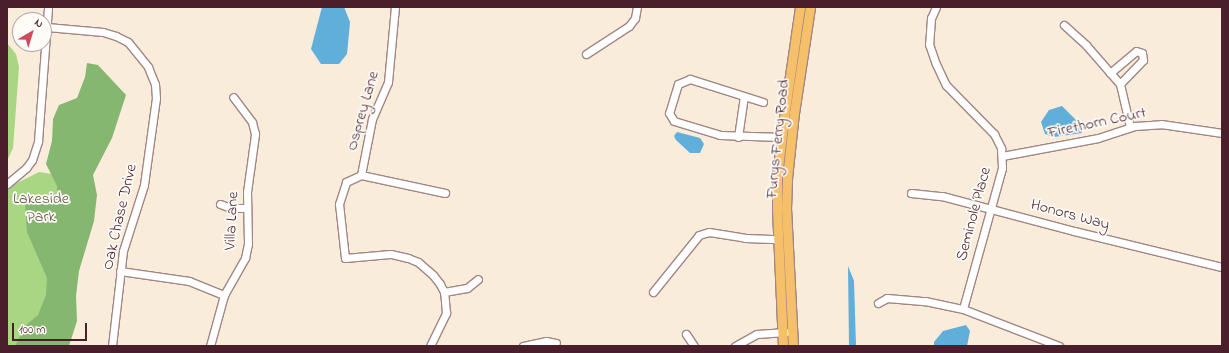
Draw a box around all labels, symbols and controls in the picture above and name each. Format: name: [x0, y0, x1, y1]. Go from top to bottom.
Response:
north arrow: [12, 12, 52, 52]
text: N: [31, 15, 47, 32]
street label: Osprey Lane: [342, 69, 384, 153]
street label: Furys Ferry Road: [762, 79, 794, 199]
street label: Firethorn Court: [1046, 103, 1148, 143]
street label: Oak Chase Drive: [99, 162, 141, 272]
street label: Seminole Place: [952, 165, 996, 263]
park label: Lakeside Park: [13, 189, 69, 227]
street label: Villa Lane: [221, 191, 243, 251]
street label: Honors Way: [1028, 195, 1112, 235]
scale bar: [14, 315, 89, 341]
text: 100 m: [19, 321, 46, 339]

